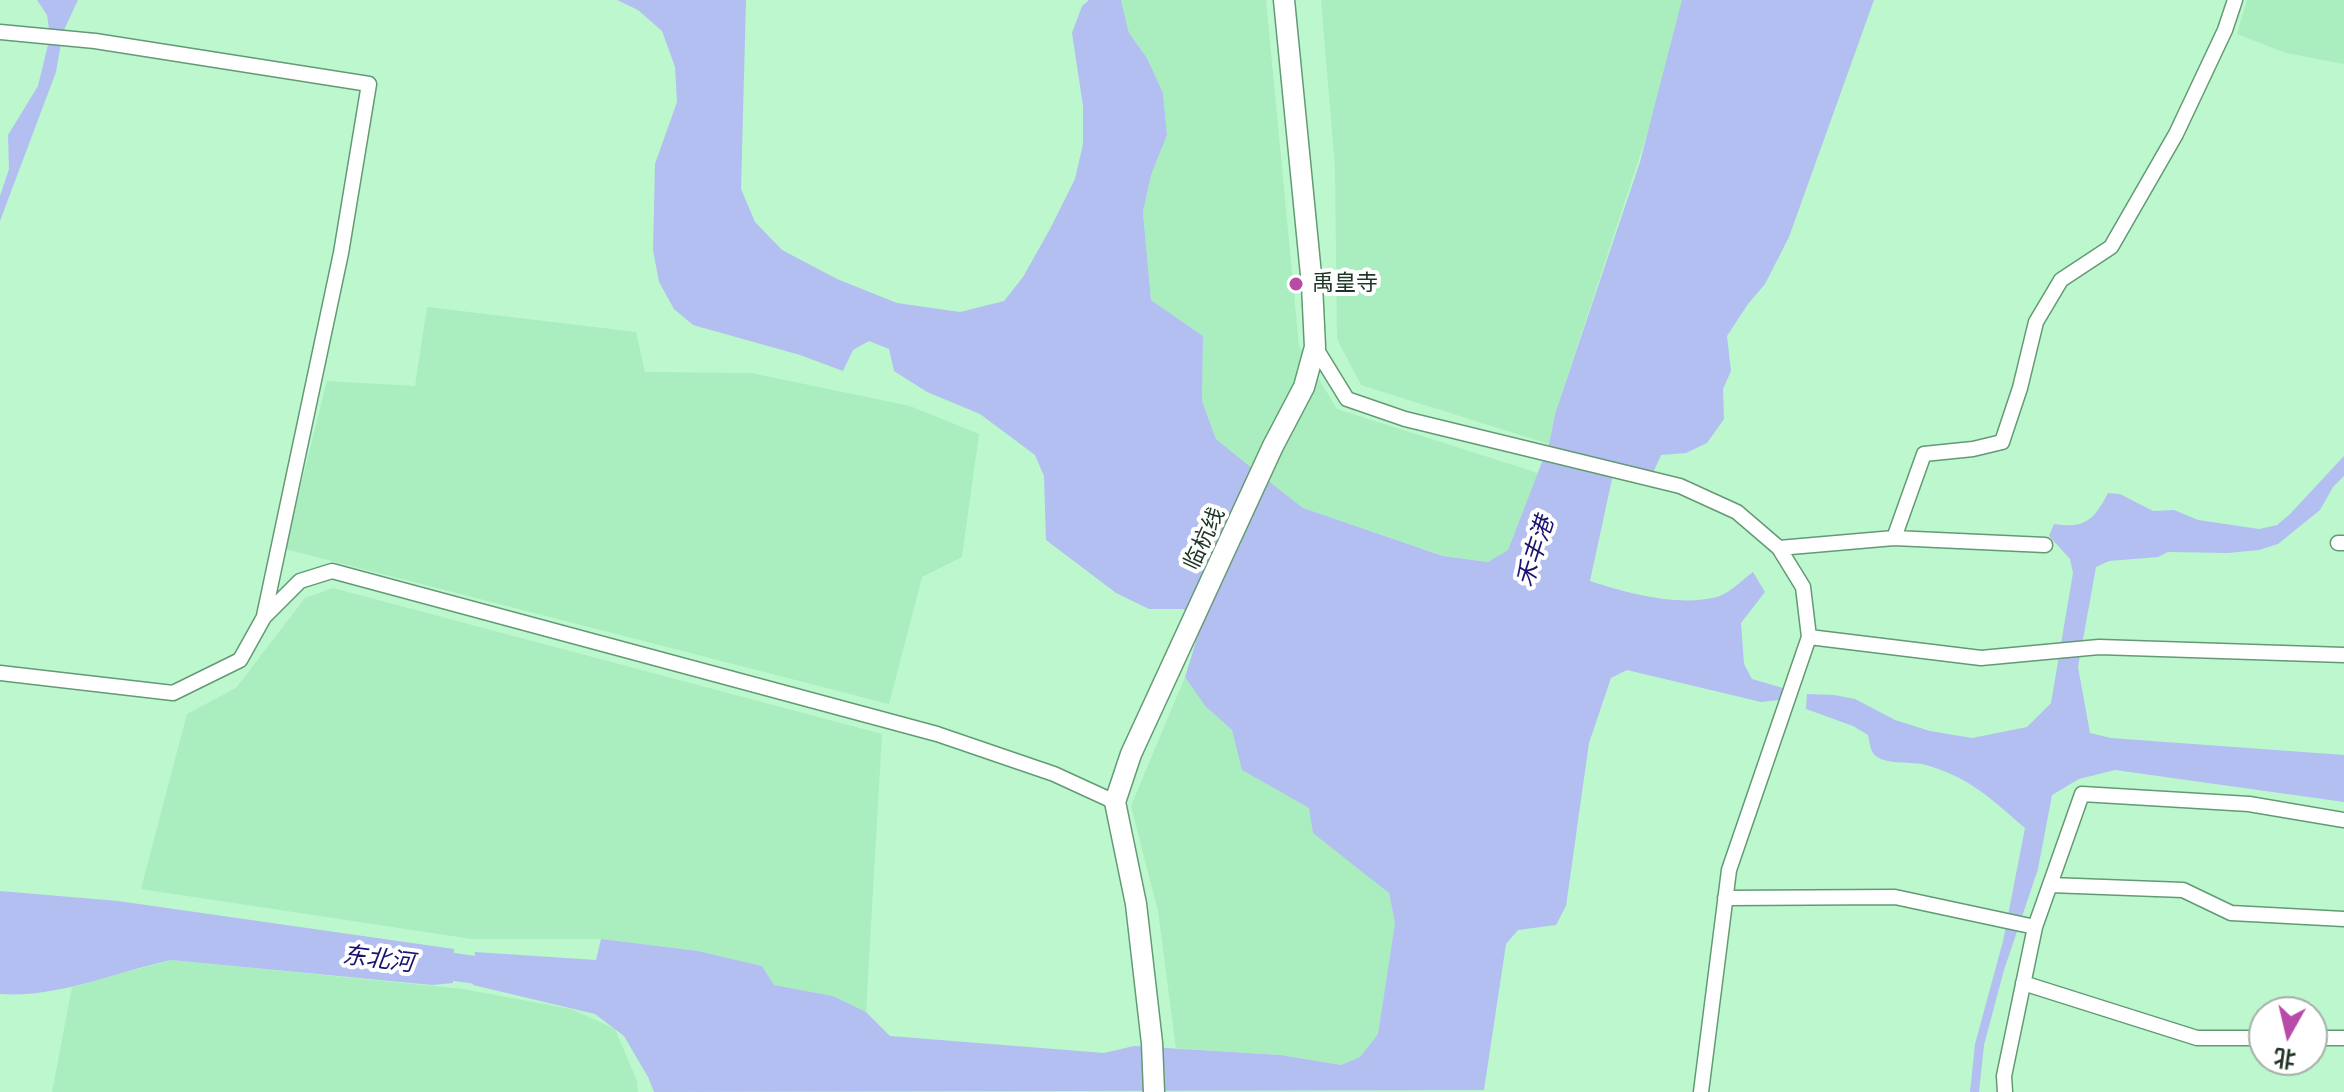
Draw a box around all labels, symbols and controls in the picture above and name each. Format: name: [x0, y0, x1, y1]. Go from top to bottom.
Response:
place label: 禹皇寺: [1312, 271, 1378, 297]
marker: 禹皇寺: [1287, 275, 1305, 293]
street label: 临杭线: [1179, 504, 1231, 574]
water label: 禾丰港: [1511, 513, 1561, 591]
water label: 东北河: [341, 941, 415, 979]
north arrow: [2248, 996, 2328, 1076]
text: 北: [2272, 1043, 2298, 1073]

